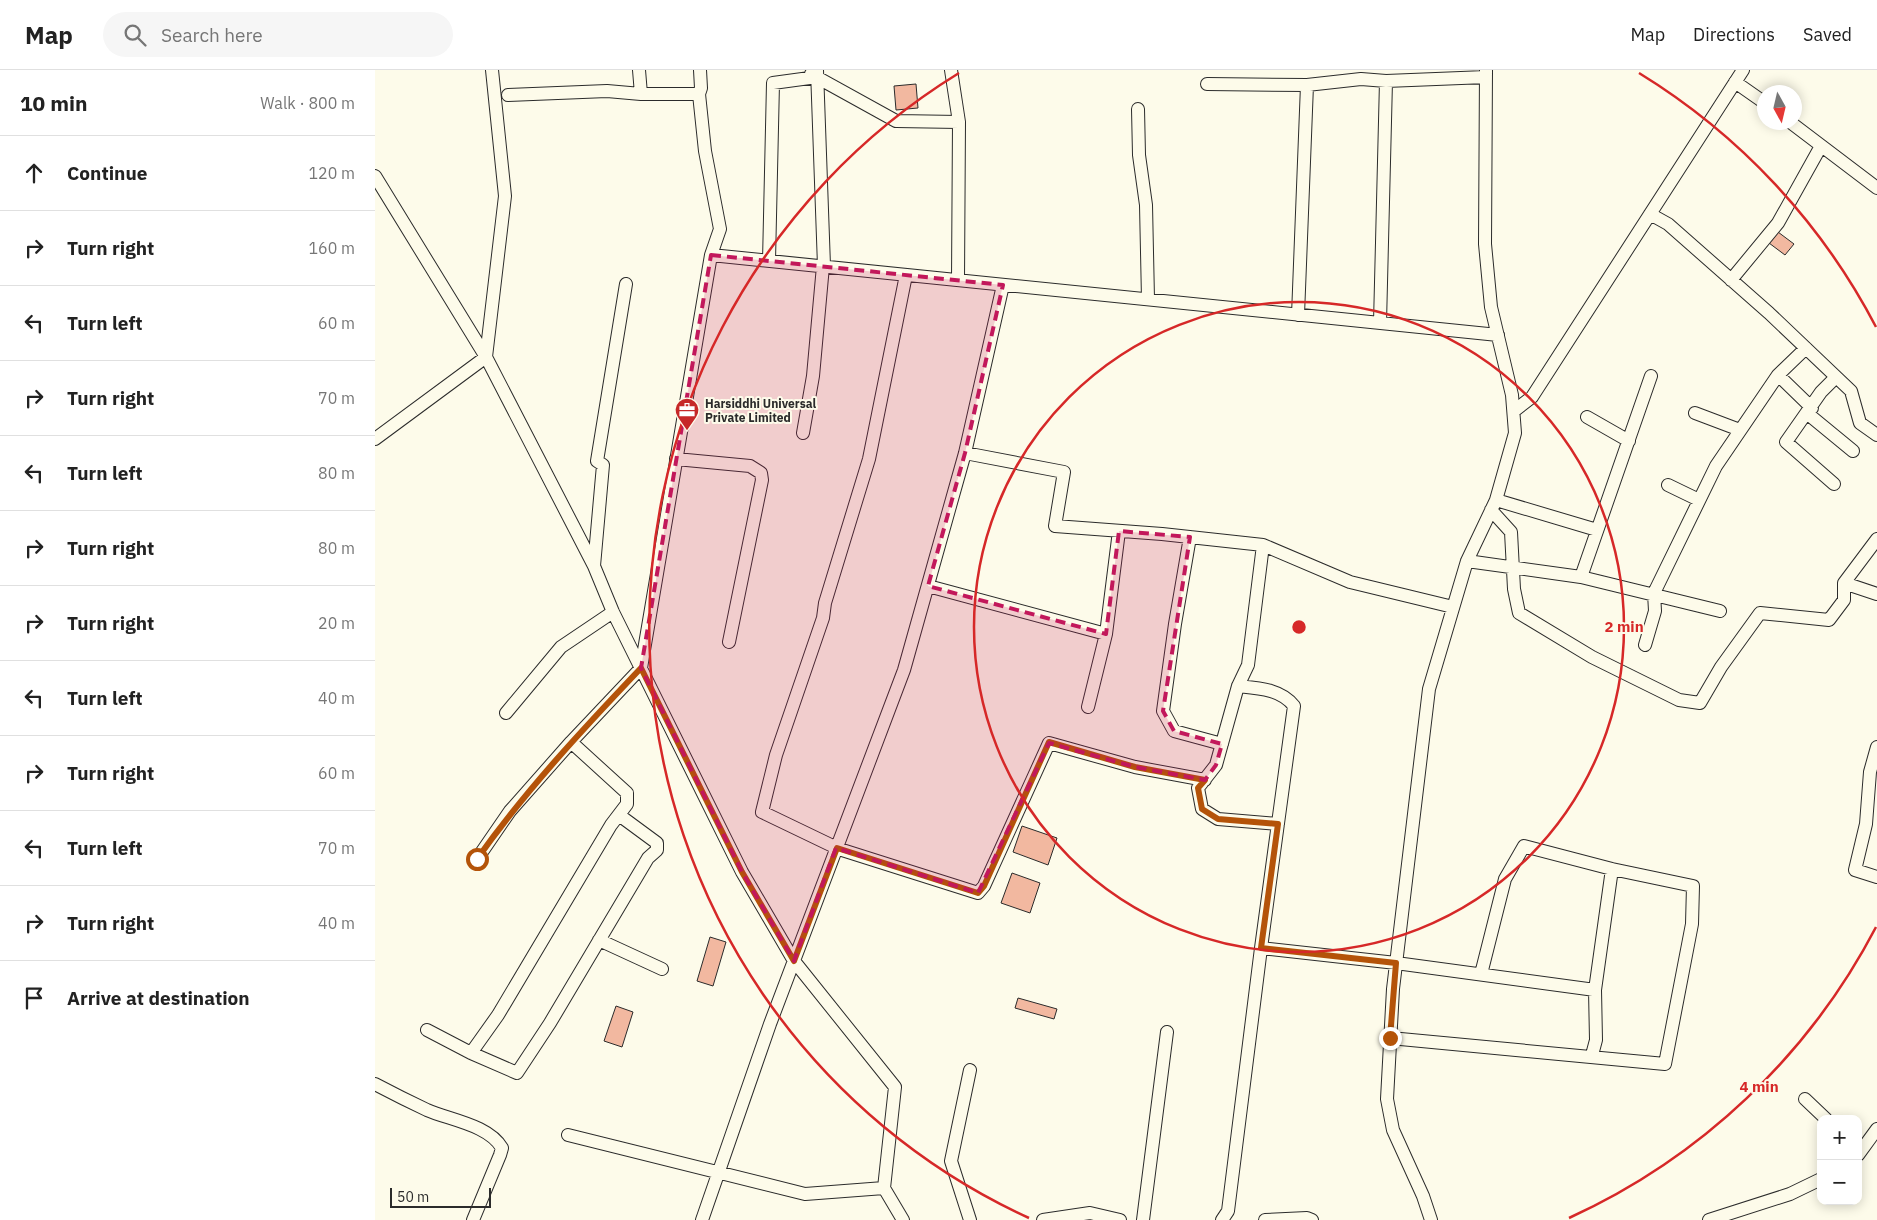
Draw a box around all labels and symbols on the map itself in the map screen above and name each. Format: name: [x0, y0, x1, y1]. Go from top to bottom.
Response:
north arrow: [1757, 85, 1802, 130]
place label: Harsiddhi Universal Private Limited: [705, 396, 817, 425]
office icon: Harsiddhi Universal Private Limited: [674, 397, 700, 431]
text: 2 min: [1604, 617, 1644, 636]
centre of rings: [1290, 618, 1308, 636]
route start: [466, 848, 489, 871]
route end: [1379, 1027, 1402, 1050]
text: 4 min: [1739, 1077, 1779, 1096]
scale bar: [390, 1185, 491, 1208]

